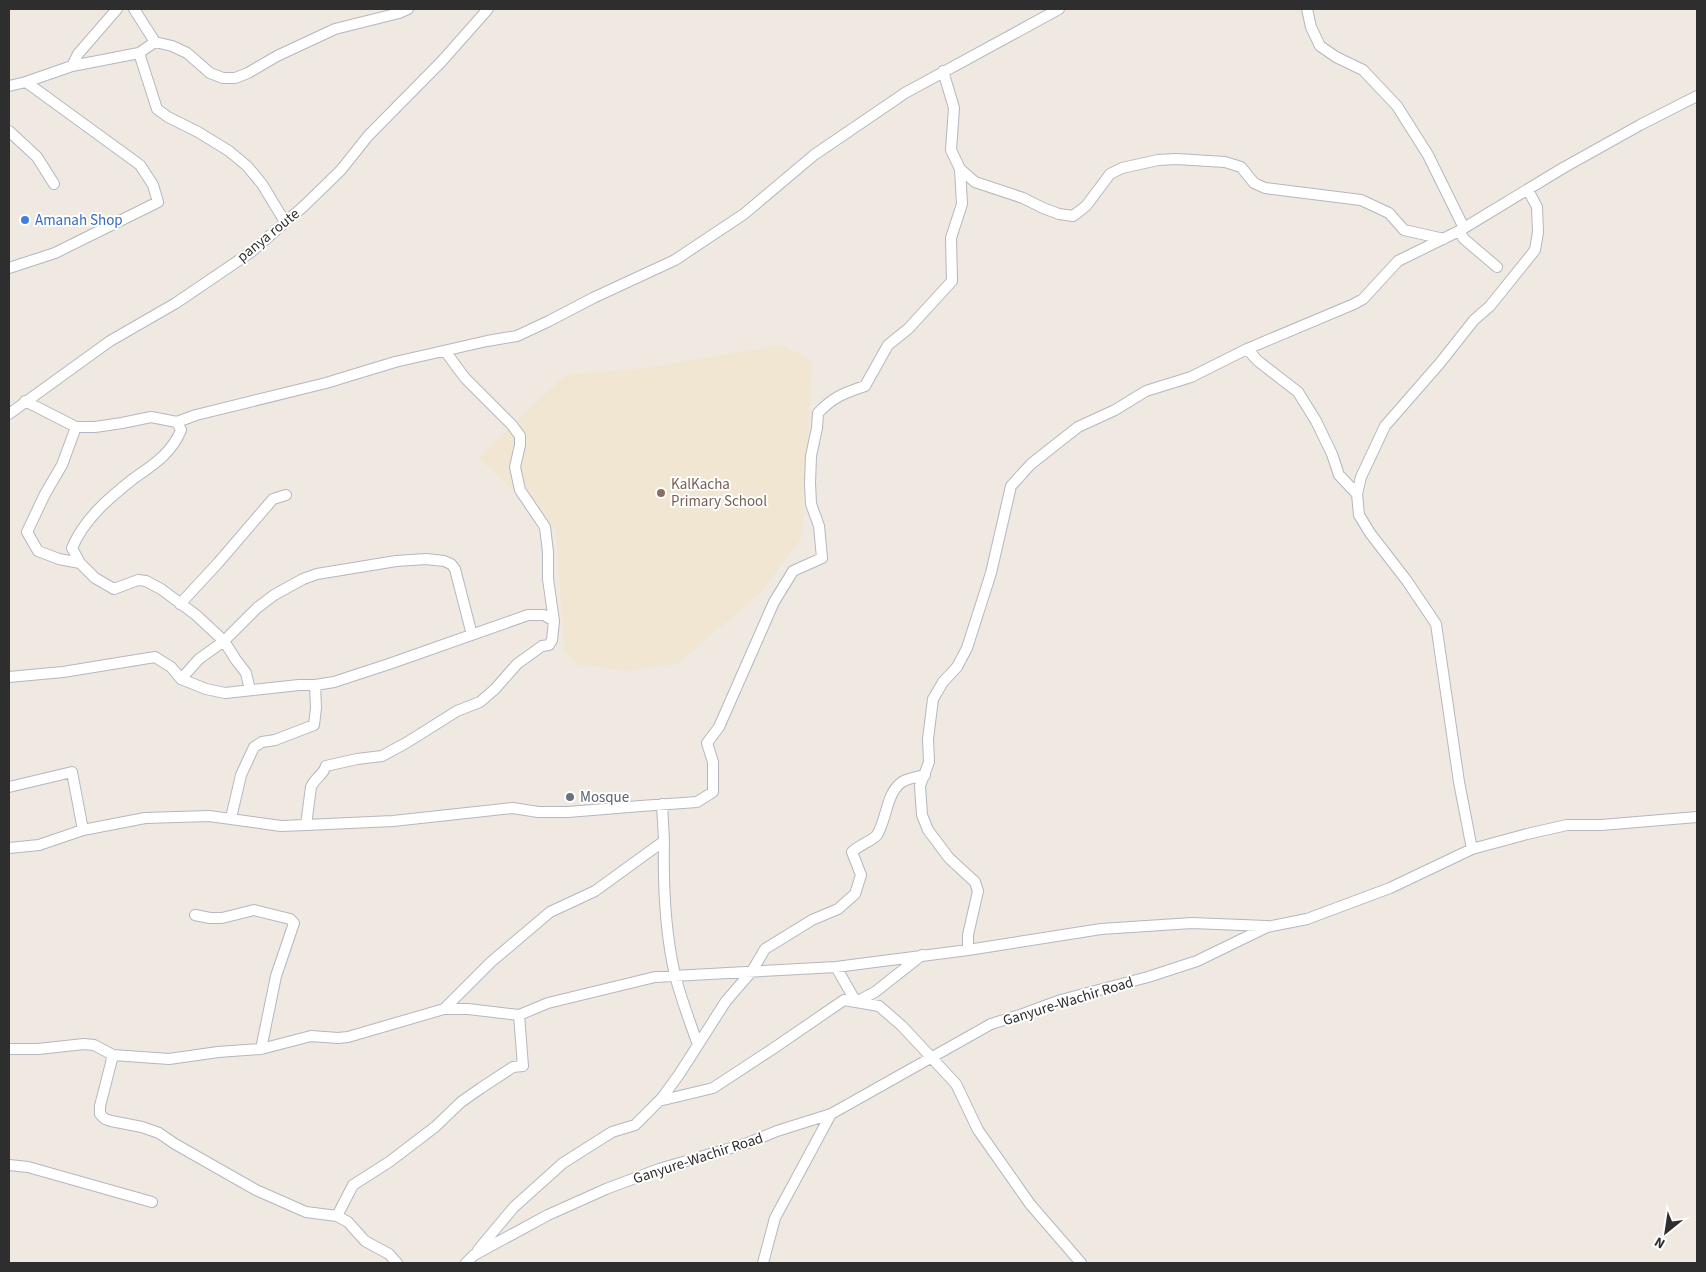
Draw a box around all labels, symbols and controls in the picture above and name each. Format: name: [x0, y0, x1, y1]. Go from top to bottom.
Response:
street label: panya route: [233, 204, 304, 267]
place label: Amanah Shop: [35, 210, 123, 231]
marker: Amanah Shop: [19, 214, 31, 226]
place label: KalKacha Primary School: [671, 474, 767, 512]
marker: KalKacha Primary School: [655, 487, 667, 499]
place label: Mosque: [580, 787, 629, 808]
marker: Mosque: [564, 791, 576, 803]
street label: Ganyure-Wachir Road: [1000, 972, 1136, 1031]
street label: Ganyure-Wachir Road: [630, 1128, 766, 1189]
north arrow: [1641, 1207, 1691, 1257]
text: N: [1651, 1231, 1669, 1253]

